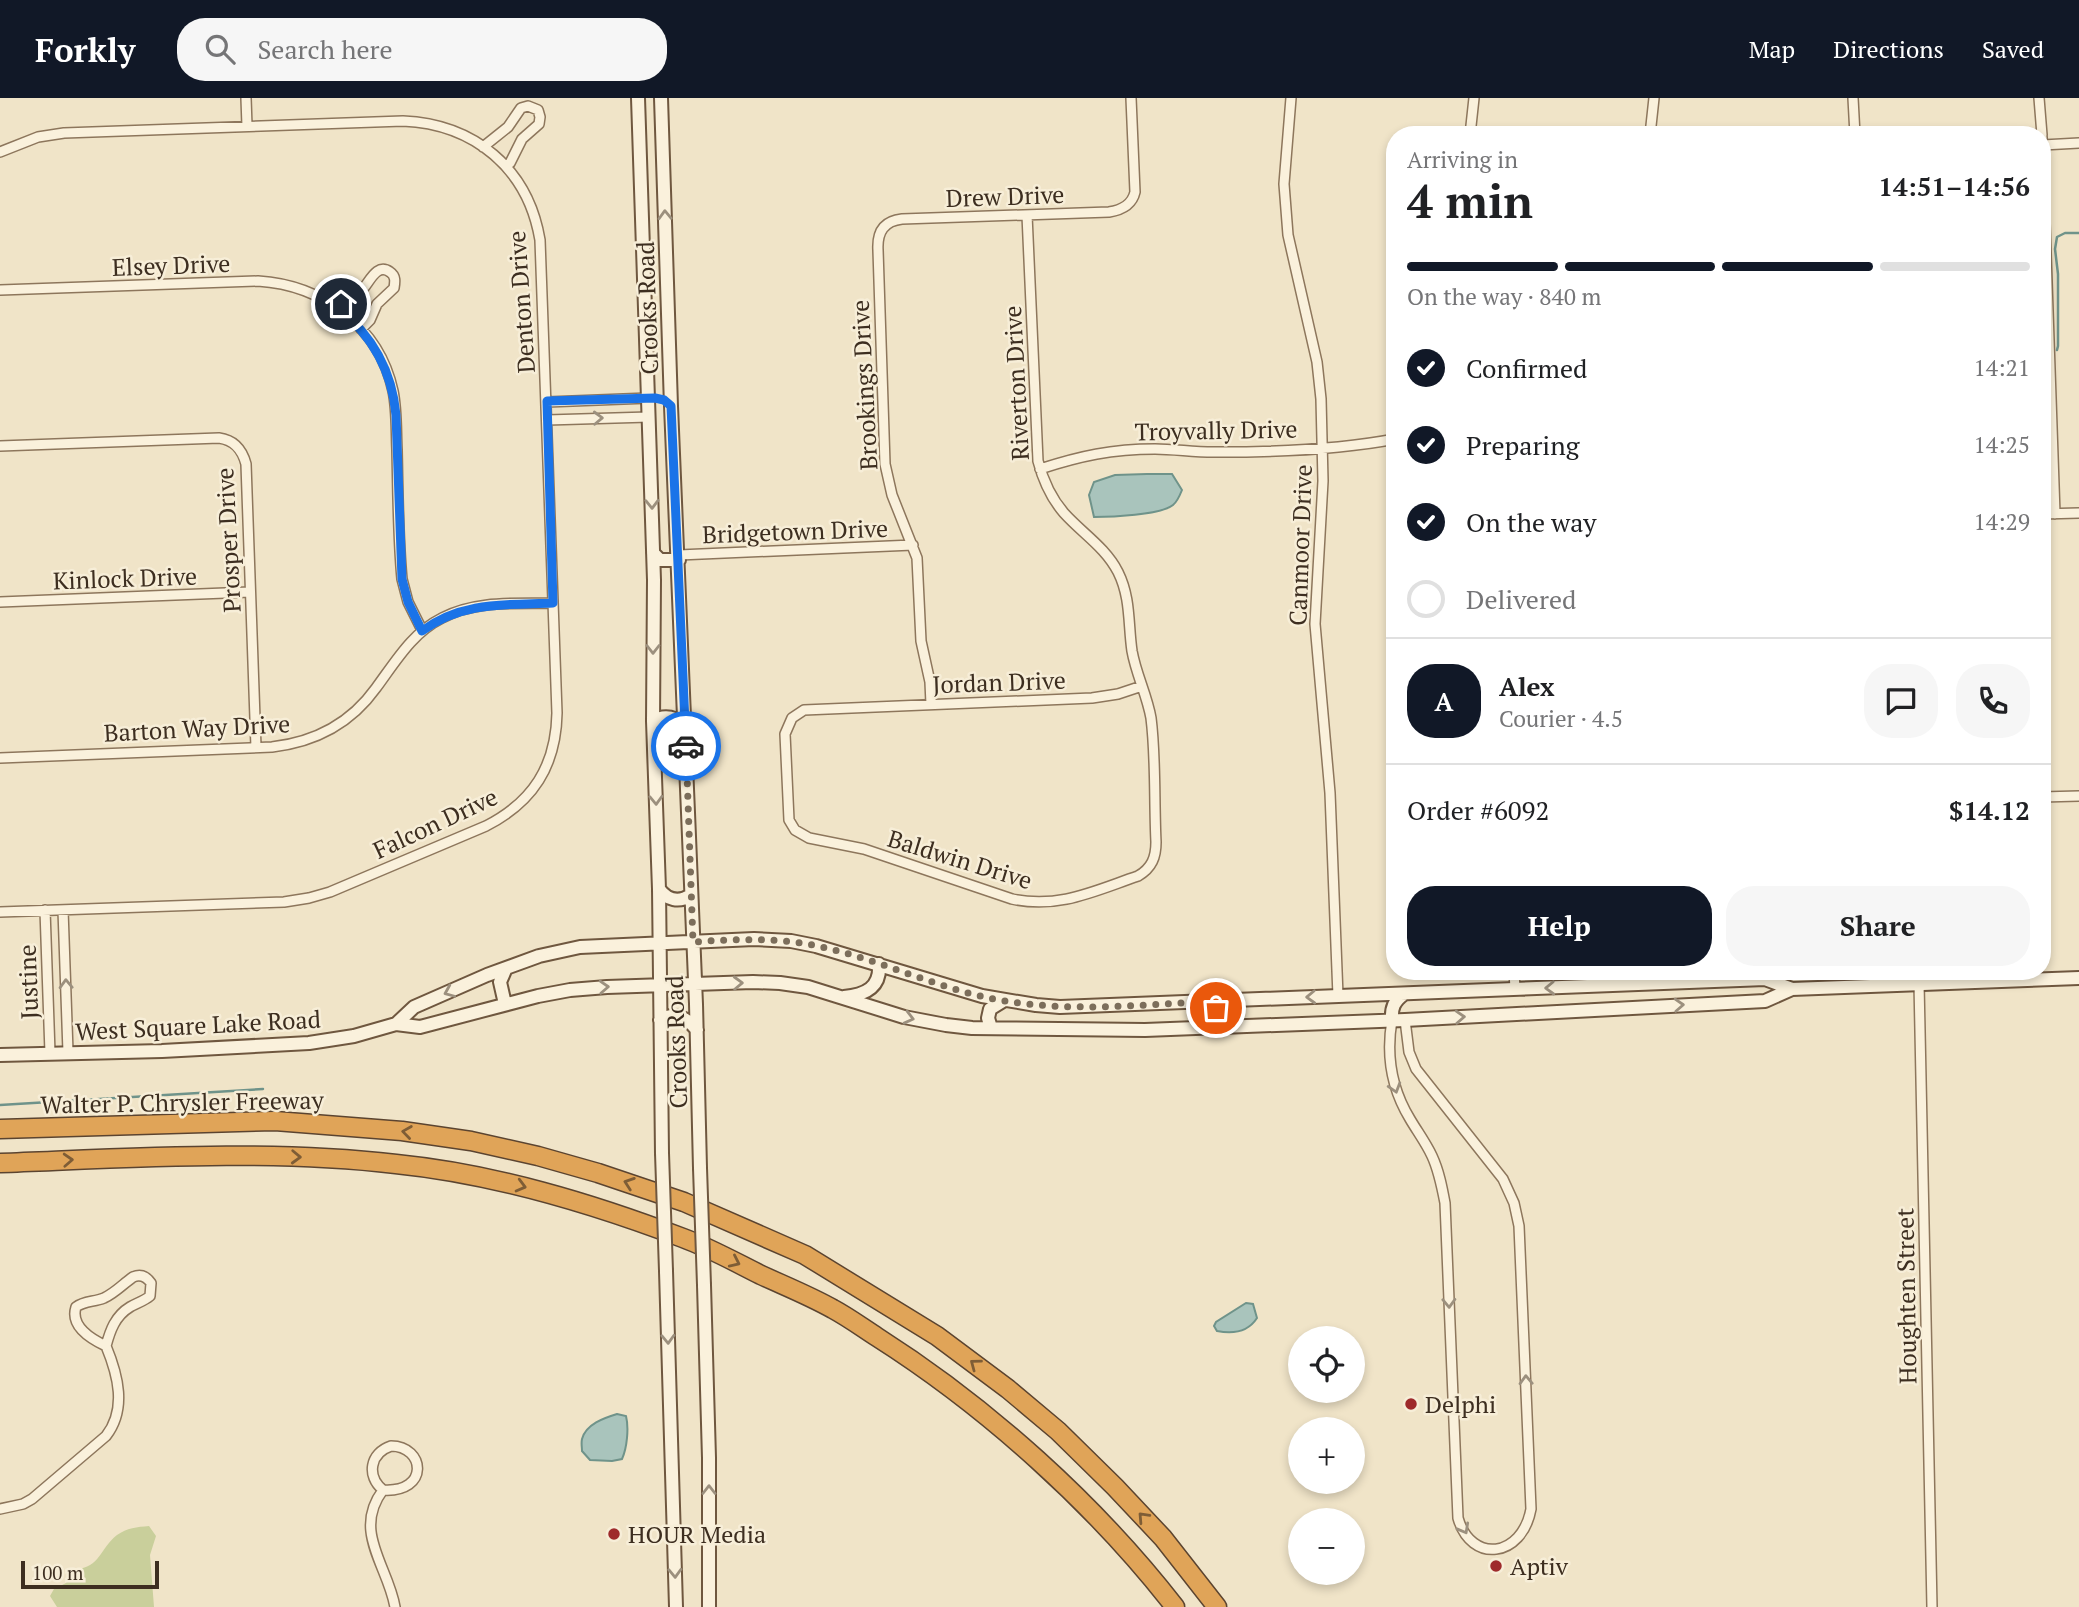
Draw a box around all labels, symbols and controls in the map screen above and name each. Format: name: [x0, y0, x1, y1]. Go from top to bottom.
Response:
search box: [177, 18, 667, 81]
text: Forkly: [35, 28, 135, 71]
icon: search: [201, 30, 239, 68]
text: Search here: [257, 32, 393, 66]
text: Map: [1749, 33, 1795, 65]
text: Directions: [1833, 33, 1944, 65]
text: Saved: [1982, 33, 2044, 65]
text: Arriving in: [1407, 144, 1518, 175]
text: 14:51–14:56: [1878, 169, 2030, 203]
text: 4 min: [1407, 170, 1533, 231]
street label: Drew Drive: [945, 178, 1065, 214]
one-way arrow: [658, 209, 673, 220]
street label: Denton Drive: [500, 230, 542, 374]
street label: Crooks Road: [629, 241, 665, 375]
street label: Elsey Drive: [111, 247, 231, 283]
pin: [311, 274, 371, 334]
text: On the way · 840 m: [1407, 281, 1601, 312]
icon: home: [322, 285, 360, 323]
street label: Brookings Drive: [844, 299, 884, 471]
street label: Riverton Drive: [996, 305, 1036, 461]
icon: check: [1407, 349, 1445, 387]
text: Confirmed: [1466, 351, 1587, 385]
text: 14:21: [1973, 352, 2030, 383]
one-way arrow: [593, 411, 604, 426]
street label: Troyvally Drive: [1134, 413, 1298, 447]
icon: check: [1407, 426, 1445, 464]
text: Preparing: [1466, 428, 1579, 462]
text: 14:25: [1973, 429, 2030, 460]
street label: Canmoor Drive: [1281, 464, 1319, 626]
street label: Prosper Drive: [208, 467, 248, 613]
one-way arrow: [644, 499, 659, 510]
icon: check: [1407, 503, 1445, 541]
text: On the way: [1466, 505, 1597, 539]
text: 14:29: [1973, 506, 2030, 537]
street label: Bridgetown Drive: [702, 512, 888, 550]
street label: Kinlock Drive: [52, 559, 198, 597]
text: Delivered: [1466, 582, 1576, 616]
one-way arrow: [645, 644, 661, 654]
street label: Jordan Drive: [932, 664, 1066, 700]
button: chat: [1864, 664, 1938, 738]
button: phone: [1956, 664, 2030, 738]
text: Alex: [1499, 669, 1555, 703]
text: A: [1435, 684, 1453, 718]
text: Courier · 4.5: [1499, 703, 1623, 734]
street label: Barton Way Drive: [103, 707, 291, 749]
courier: [651, 711, 721, 781]
icon: car: [667, 727, 705, 765]
street label: Falcon Drive: [368, 780, 502, 866]
text: Order #6092: [1407, 793, 1549, 827]
text: $14.12: [1949, 793, 2030, 827]
one-way arrow: [648, 795, 664, 805]
street label: Baldwin Drive: [884, 822, 1036, 896]
button: Help: [1407, 886, 1712, 966]
button: Share: [1726, 886, 2030, 966]
street label: Justine: [11, 944, 45, 1020]
street label: Crooks Road: [658, 975, 694, 1109]
one-way arrow: [732, 975, 743, 990]
pin: [1186, 978, 1246, 1038]
one-way arrow: [59, 979, 74, 990]
one-way arrow: [599, 980, 610, 995]
one-way arrow: [1544, 980, 1555, 995]
one-way arrow: [443, 984, 456, 998]
icon: bag: [1197, 989, 1235, 1027]
one-way arrow: [1306, 990, 1317, 1005]
one-way arrow: [1673, 997, 1684, 1012]
street label: West Square Lake Road: [74, 1003, 322, 1047]
one-way arrow: [1455, 1009, 1466, 1024]
one-way arrow: [903, 1010, 915, 1024]
one-way arrow: [1387, 1081, 1402, 1093]
street label: Walter P. Chrysler Freeway: [40, 1084, 325, 1120]
one-way arrow: [401, 1124, 413, 1139]
one-way arrow: [290, 1149, 301, 1164]
one-way arrow: [63, 1153, 74, 1168]
one-way arrow: [623, 1177, 635, 1191]
one-way arrow: [515, 1178, 527, 1192]
street label: Houghten Street: [1888, 1207, 1924, 1384]
one-way arrow: [728, 1254, 740, 1268]
one-way arrow: [1441, 1298, 1456, 1309]
map controls: [1288, 1326, 1365, 1585]
button: locate: [1288, 1326, 1365, 1403]
one-way arrow: [660, 1333, 675, 1344]
one-way arrow: [970, 1360, 983, 1372]
one-way arrow: [1518, 1375, 1533, 1386]
place label: Delphi: [1425, 1388, 1496, 1420]
marker: Delphi: [1403, 1396, 1419, 1412]
button: +: [1288, 1417, 1365, 1494]
one-way arrow: [701, 1484, 717, 1495]
button: −: [1288, 1508, 1365, 1585]
one-way arrow: [1139, 1512, 1151, 1525]
place label: HOUR Media: [628, 1518, 766, 1550]
one-way arrow: [1456, 1521, 1469, 1534]
marker: HOUR Media: [606, 1526, 622, 1542]
place label: Aptiv: [1510, 1550, 1569, 1582]
scale bar: [21, 1558, 159, 1590]
marker: Aptiv: [1488, 1558, 1504, 1574]
text: 100 m: [32, 1560, 83, 1585]
one-way arrow: [667, 1567, 682, 1578]

